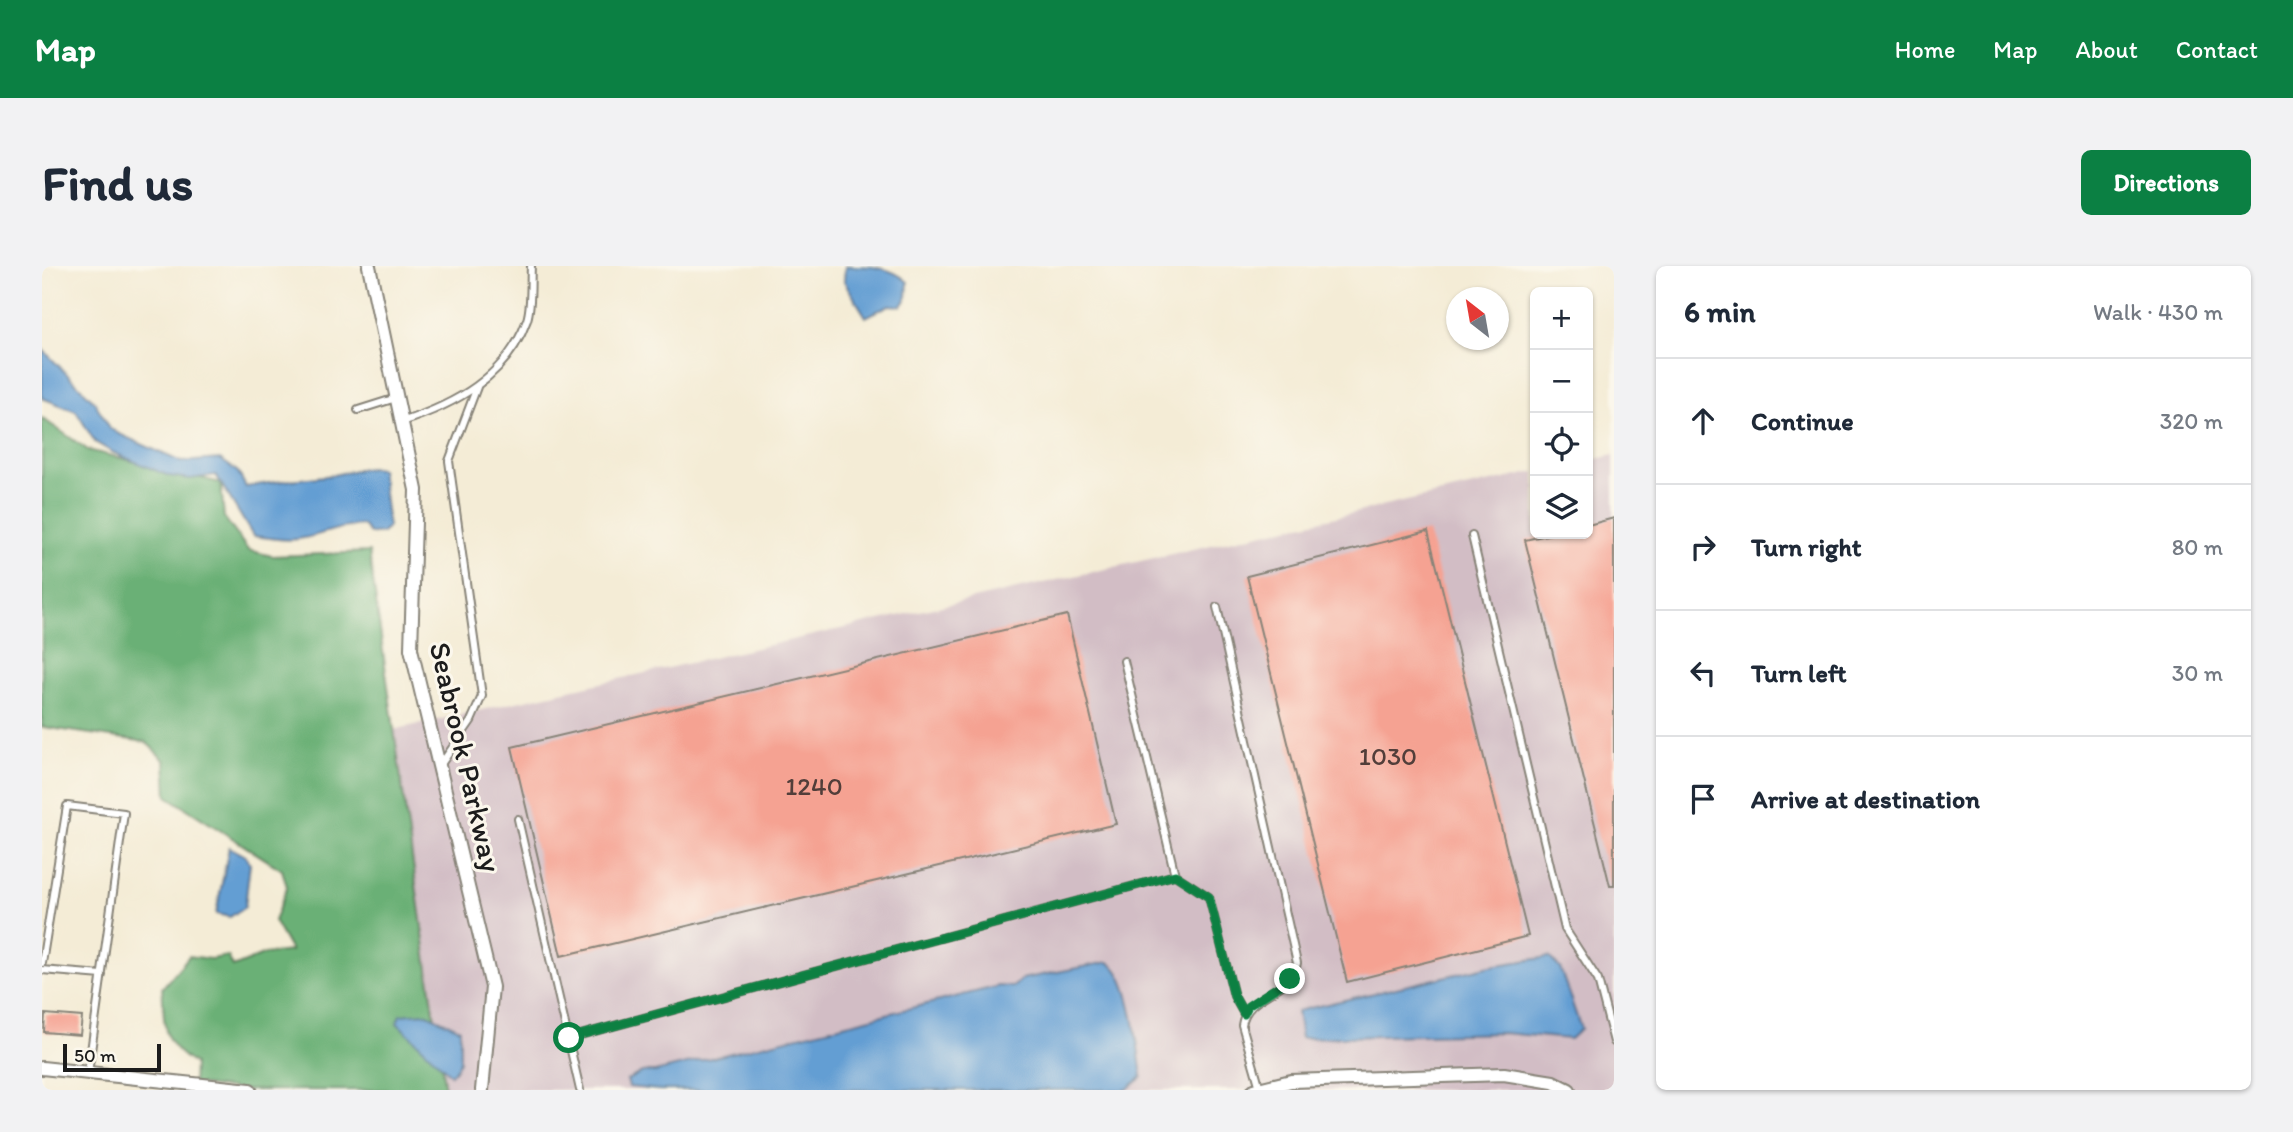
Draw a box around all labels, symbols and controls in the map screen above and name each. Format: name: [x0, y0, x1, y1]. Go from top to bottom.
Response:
text: Map: [35, 30, 96, 69]
text: Home: [1895, 35, 1955, 64]
text: Map: [1993, 35, 2037, 64]
text: About: [2075, 35, 2138, 64]
text: Contact: [2176, 35, 2258, 64]
button: Directions: [2081, 150, 2251, 215]
text: Find us: [42, 153, 193, 212]
north arrow: [1446, 287, 1509, 350]
map controls: [1530, 287, 1593, 539]
button: +: [1530, 287, 1593, 350]
text: 6 min: [1684, 293, 1756, 330]
text: Walk · 430 m: [2093, 298, 2223, 326]
button: −: [1530, 350, 1593, 413]
icon: ahead: [1684, 402, 1722, 440]
text: Continue: [1751, 405, 1854, 437]
text: 320 m: [2160, 407, 2223, 435]
button: locate: [1530, 413, 1593, 476]
button: layers: [1530, 476, 1593, 539]
icon: right: [1684, 528, 1722, 566]
text: Turn right: [1751, 531, 1862, 563]
text: 80 m: [2172, 533, 2223, 561]
street label: Seabrook Parkway: [422, 638, 510, 876]
icon: left: [1684, 654, 1722, 692]
text: Turn left: [1751, 657, 1847, 689]
text: 30 m: [2172, 659, 2223, 687]
house number: 1030: [1359, 740, 1417, 772]
house number: 1240: [785, 770, 843, 802]
icon: arrive: [1684, 780, 1722, 818]
text: Arrive at destination: [1751, 783, 1980, 815]
route end: [1274, 963, 1305, 994]
route start: [553, 1022, 584, 1053]
scale bar: [63, 1041, 161, 1073]
text: 50 m: [74, 1044, 116, 1067]

